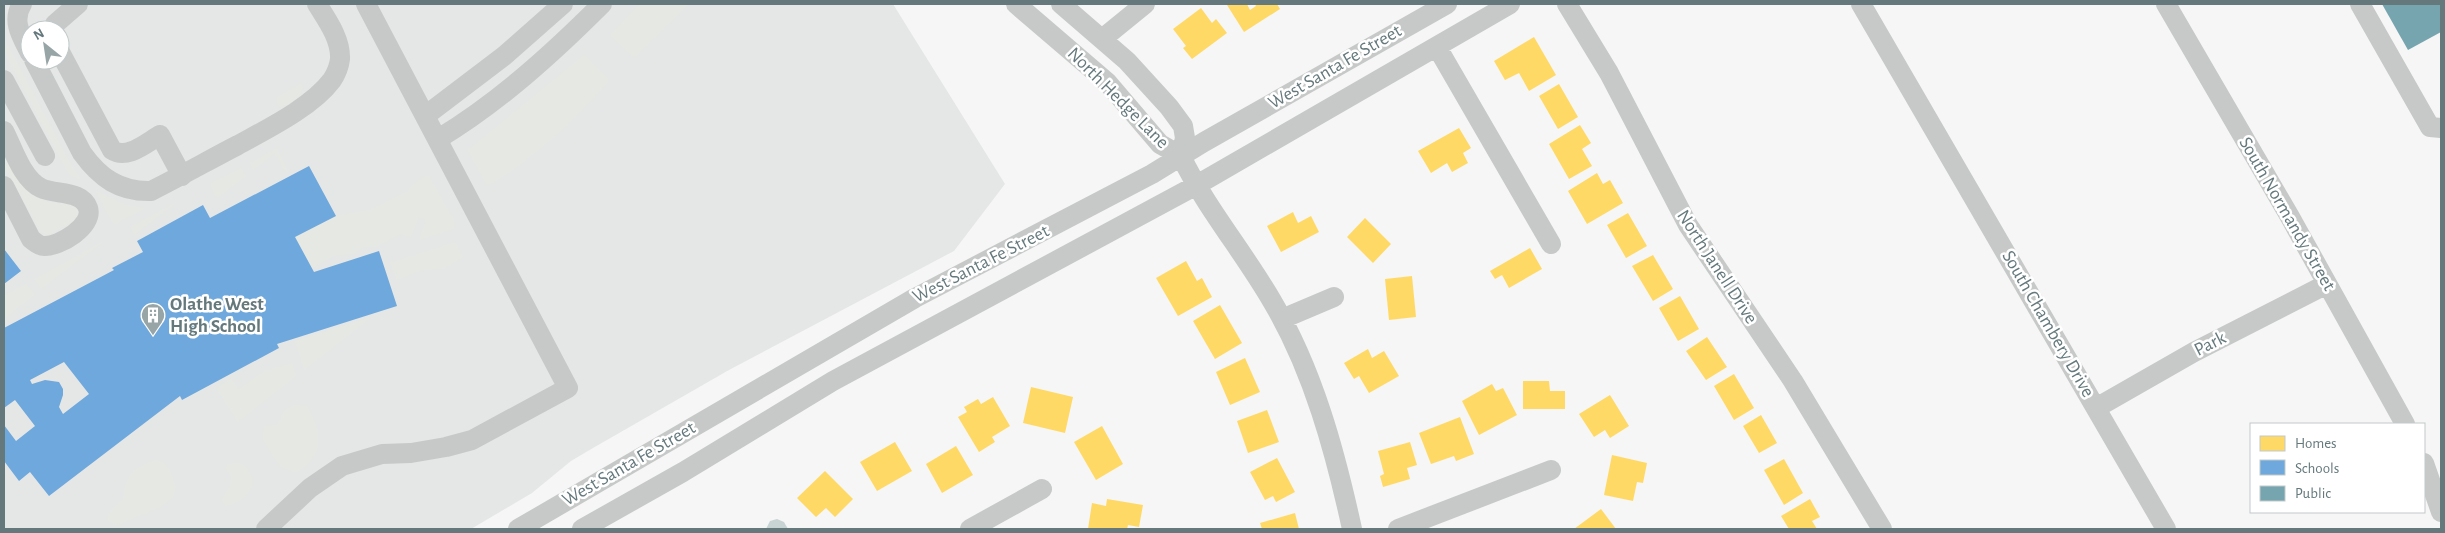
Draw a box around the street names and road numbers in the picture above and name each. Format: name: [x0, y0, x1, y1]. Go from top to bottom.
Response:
street label: West Santa Fe Street: [1265, 21, 1405, 113]
street label: North Hedge Lane: [1064, 44, 1172, 152]
street label: South Normandy Street: [2235, 134, 2339, 294]
street label: North Janell Drive: [1673, 207, 1761, 327]
street label: West Santa Fe Street: [910, 221, 1052, 307]
street label: South Chambery Drive: [1998, 247, 2098, 401]
street label: Park: [2191, 328, 2229, 360]
street label: West Santa Fe Street: [559, 418, 699, 510]

